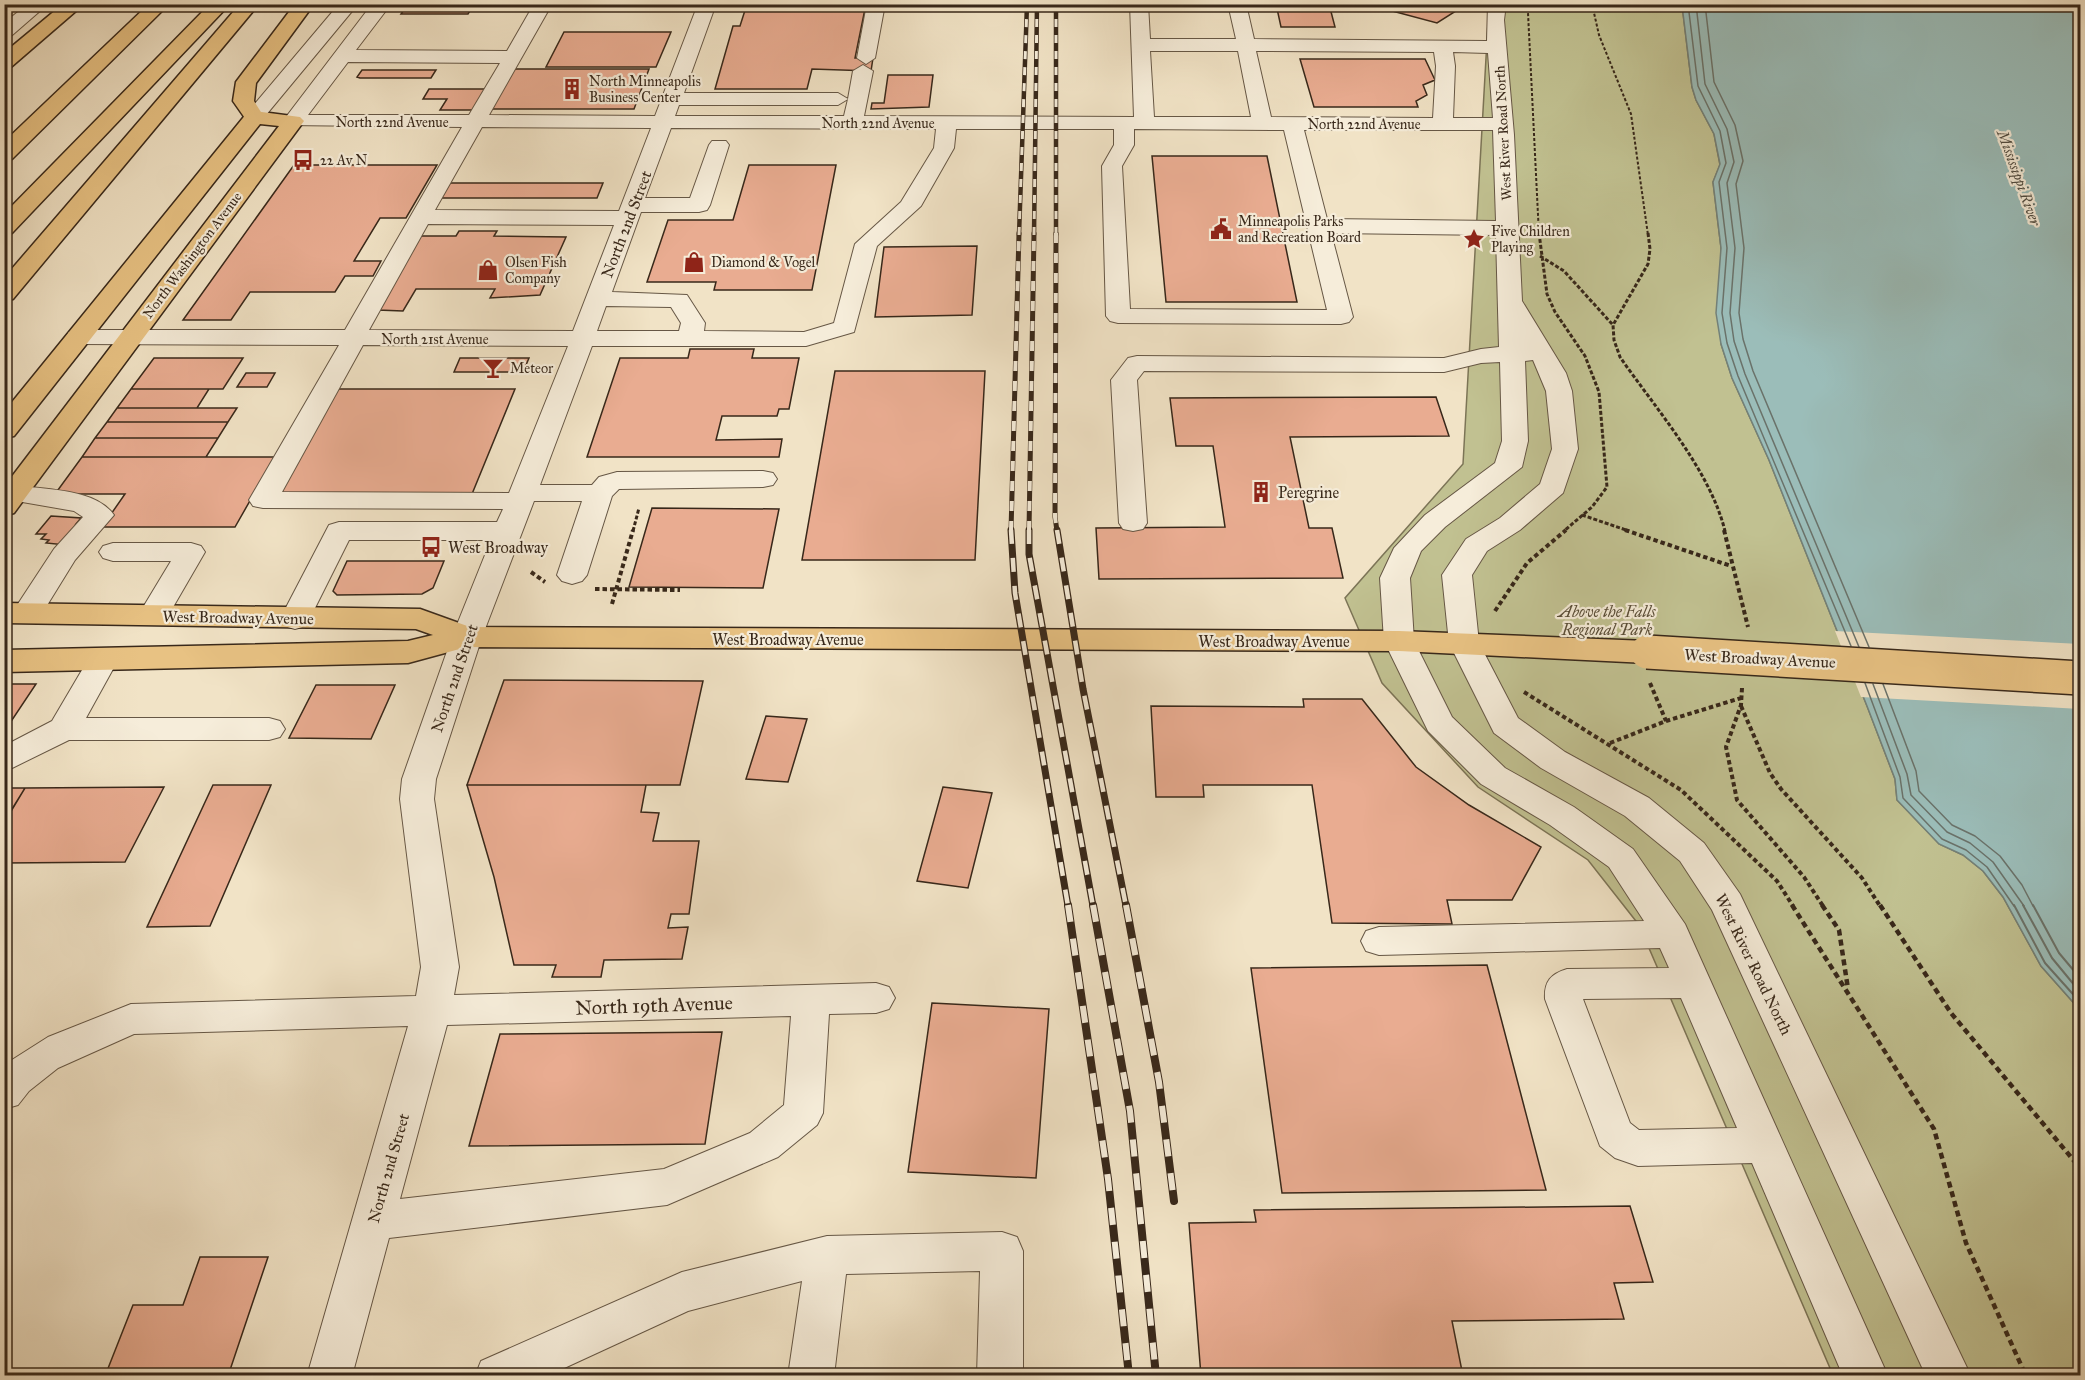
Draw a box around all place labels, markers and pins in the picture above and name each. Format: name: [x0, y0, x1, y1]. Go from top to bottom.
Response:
place label: North Minneapolis Business Center: [589, 73, 701, 106]
building icon: North Minneapolis Business Center: [560, 77, 584, 101]
bus stop icon: 22 Av N: [291, 148, 315, 172]
place label: 22 Av N: [320, 152, 367, 169]
place label: Minneapolis Parks and Recreation Board: [1238, 213, 1361, 246]
public building icon: Minneapolis Parks and Recreation Board: [1209, 217, 1233, 241]
place label: Five Children Playing: [1491, 223, 1570, 256]
place icon: Five Children Playing: [1462, 227, 1486, 251]
shop icon: Diamond & Vogel: [682, 250, 706, 274]
place label: Olsen Fish Company: [505, 254, 567, 287]
place label: Diamond & Vogel: [711, 254, 815, 271]
shop icon: Olsen Fish Company: [476, 258, 500, 282]
bar icon: Meteor: [481, 356, 505, 380]
place label: Meteor: [510, 360, 554, 377]
building icon: Peregrine: [1249, 480, 1273, 504]
place label: Peregrine: [1278, 483, 1340, 503]
bus stop icon: West Broadway: [419, 535, 443, 559]
place label: West Broadway: [448, 538, 548, 557]

